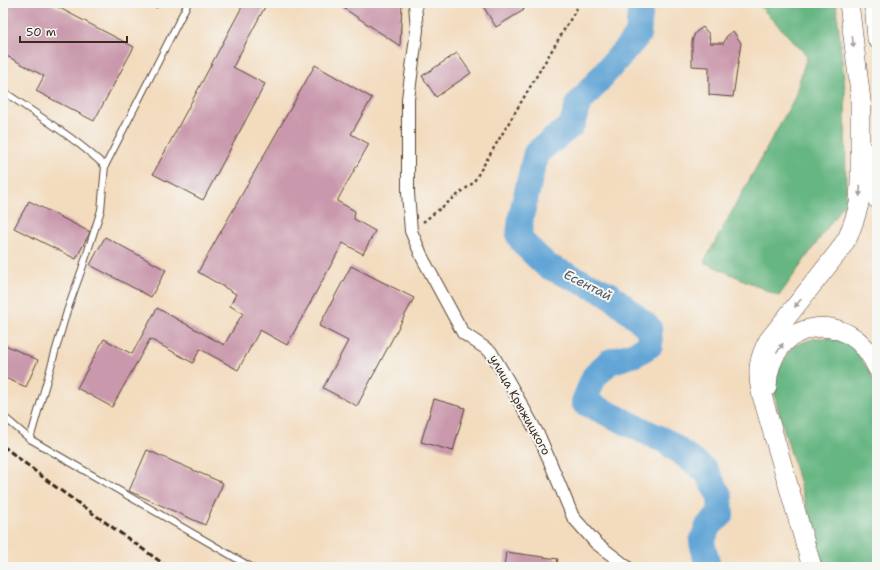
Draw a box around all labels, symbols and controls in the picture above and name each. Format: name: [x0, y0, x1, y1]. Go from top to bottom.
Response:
scale bar: [20, 18, 127, 44]
text: 50 m: [26, 24, 56, 40]
one-way arrow: [850, 36, 856, 48]
one-way arrow: [856, 185, 863, 197]
water label: Есентай: [561, 266, 615, 304]
one-way arrow: [794, 297, 803, 308]
one-way arrow: [776, 343, 784, 353]
street label: улица Крыжицкого: [486, 352, 554, 458]

